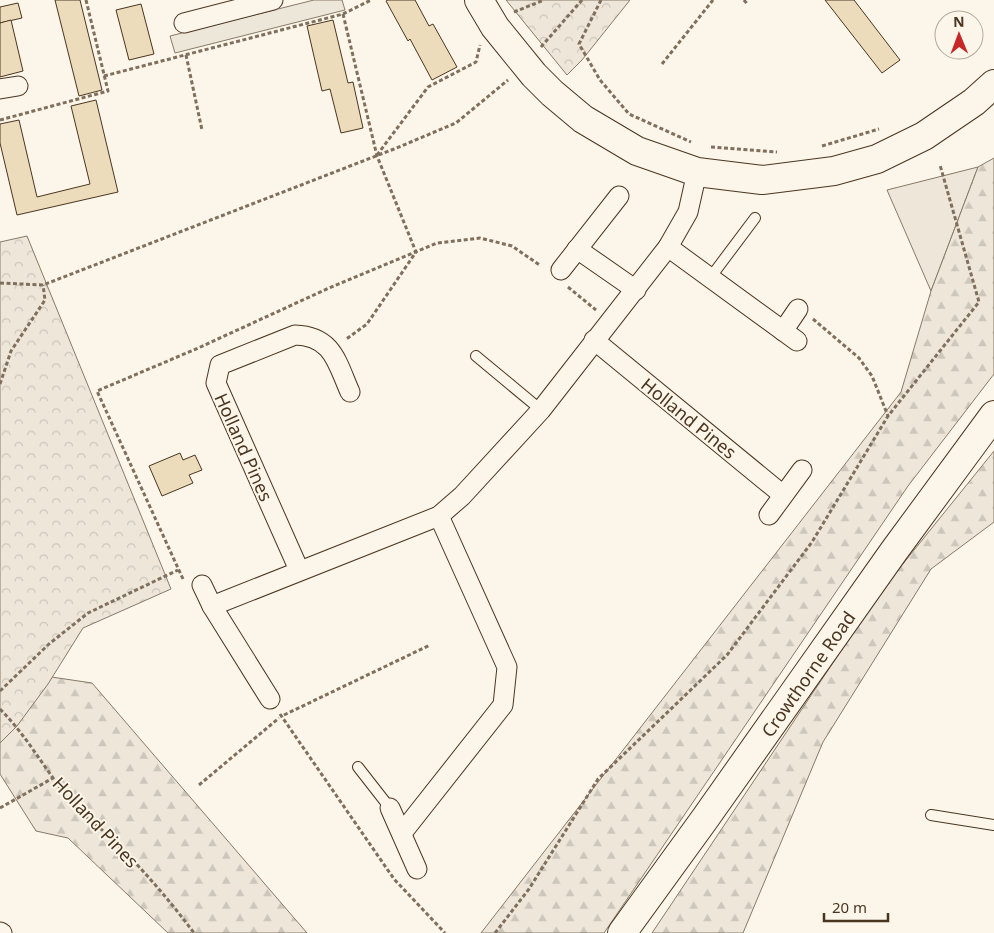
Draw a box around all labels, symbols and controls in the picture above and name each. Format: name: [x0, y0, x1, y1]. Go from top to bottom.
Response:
north arrow: [934, 10, 984, 60]
text: N: [953, 12, 965, 31]
street label: Holland Pines: [636, 372, 742, 464]
street label: Holland Pines: [209, 389, 279, 505]
street label: Crowthorne Road: [756, 606, 860, 742]
street label: Holland Pines: [48, 771, 144, 873]
scale bar: [824, 890, 888, 922]
text: 20 m: [832, 897, 867, 917]

